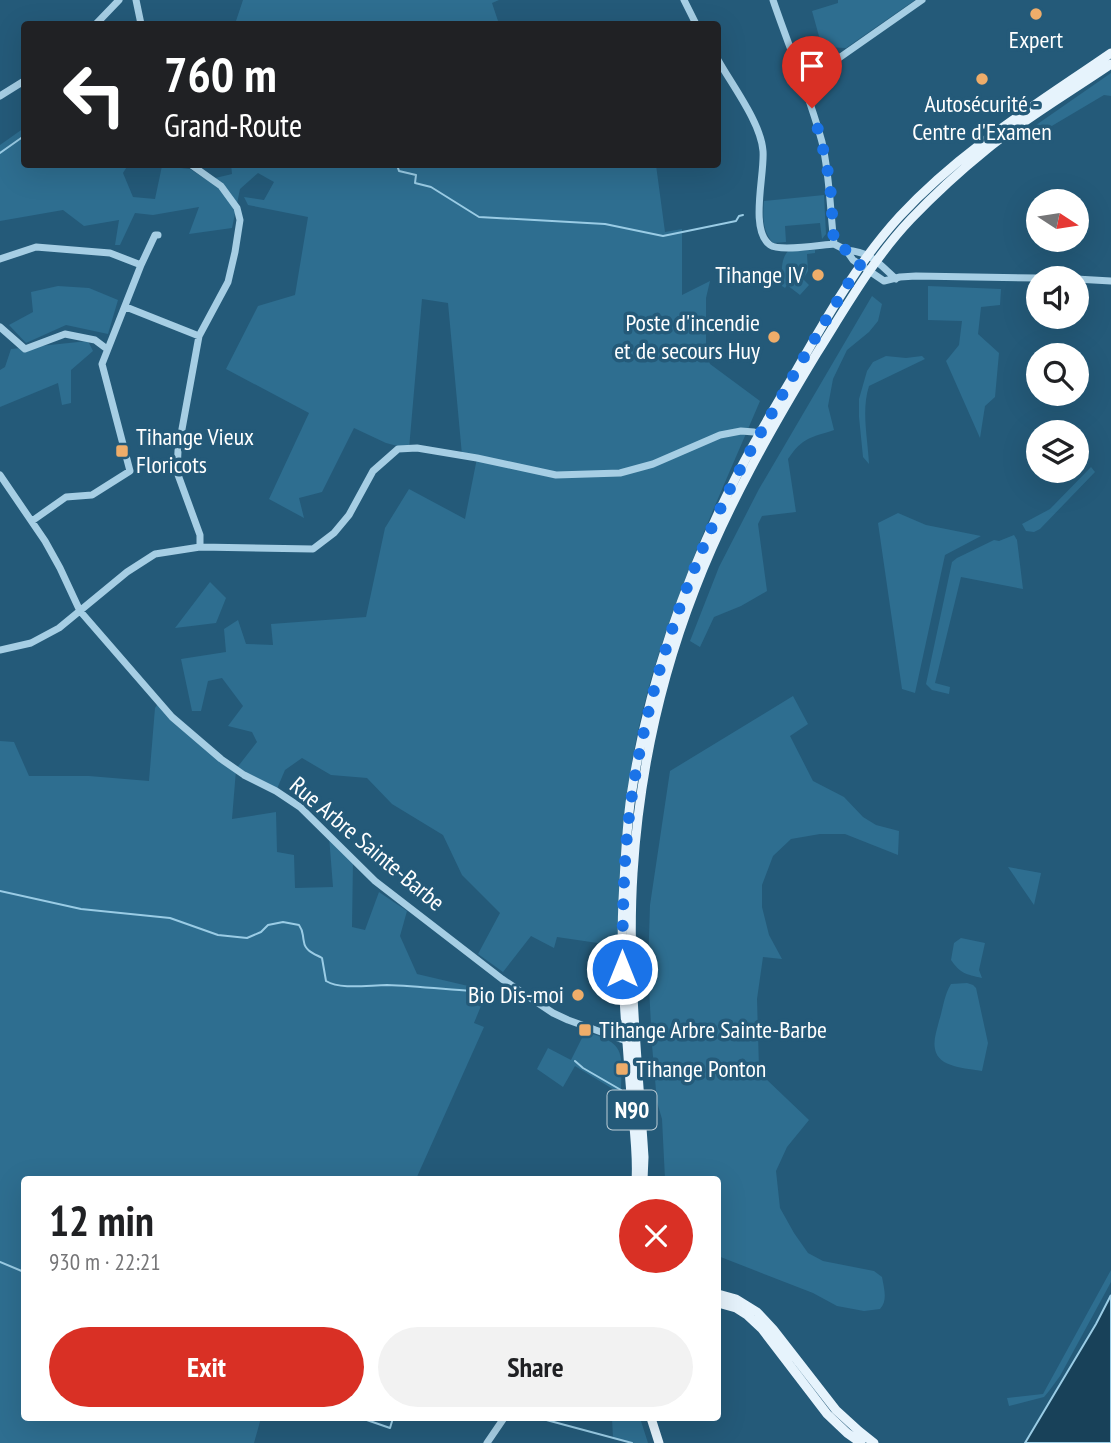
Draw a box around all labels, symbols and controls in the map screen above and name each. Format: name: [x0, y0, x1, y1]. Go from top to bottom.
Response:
marker: Expert: [1028, 6, 1044, 22]
place label: Expert: [1009, 24, 1064, 55]
pin: [782, 36, 842, 108]
text: 760 m: [164, 42, 277, 106]
icon: arrive: [793, 47, 831, 85]
icon: left: [49, 49, 140, 140]
marker: Autosécurité - Centre d'Examen: [974, 71, 990, 87]
place label: Autosécurité - Centre d'Examen: [912, 88, 1052, 147]
text: Grand-Route: [164, 104, 302, 146]
north arrow: [1026, 189, 1088, 252]
map controls: [1026, 189, 1089, 483]
place label: Tihange IV: [715, 259, 805, 290]
button: sound: [1026, 266, 1089, 329]
marker: Tihange IV: [810, 267, 826, 283]
place label: Poste d'incendie et de secours Huy: [614, 307, 760, 366]
marker: Poste d'incendie et de secours Huy: [766, 329, 782, 345]
button: search: [1026, 343, 1089, 406]
button: layers: [1026, 420, 1089, 483]
place label: Tihange Vieux Floricots: [136, 421, 254, 480]
marker: Tihange Vieux Floricots: [114, 443, 130, 459]
street label: Rue Arbre Sainte-Barbe: [283, 770, 451, 917]
position arrow: [585, 932, 659, 1006]
place label: Bio Dis-moi: [468, 979, 564, 1010]
marker: Bio Dis-moi: [570, 987, 586, 1003]
place label: Tihange Arbre Sainte-Barbe: [599, 1014, 827, 1045]
marker: Tihange Arbre Sainte-Barbe: [577, 1022, 593, 1038]
place label: Tihange Ponton: [636, 1053, 766, 1084]
marker: Tihange Ponton: [614, 1061, 630, 1077]
road number: N90: [608, 1091, 656, 1130]
text: 12 min: [49, 1193, 154, 1248]
button: close: [619, 1199, 693, 1273]
text: 930 m · 22:21: [49, 1247, 161, 1276]
button: Exit: [49, 1327, 364, 1407]
button: Share: [378, 1327, 693, 1407]

